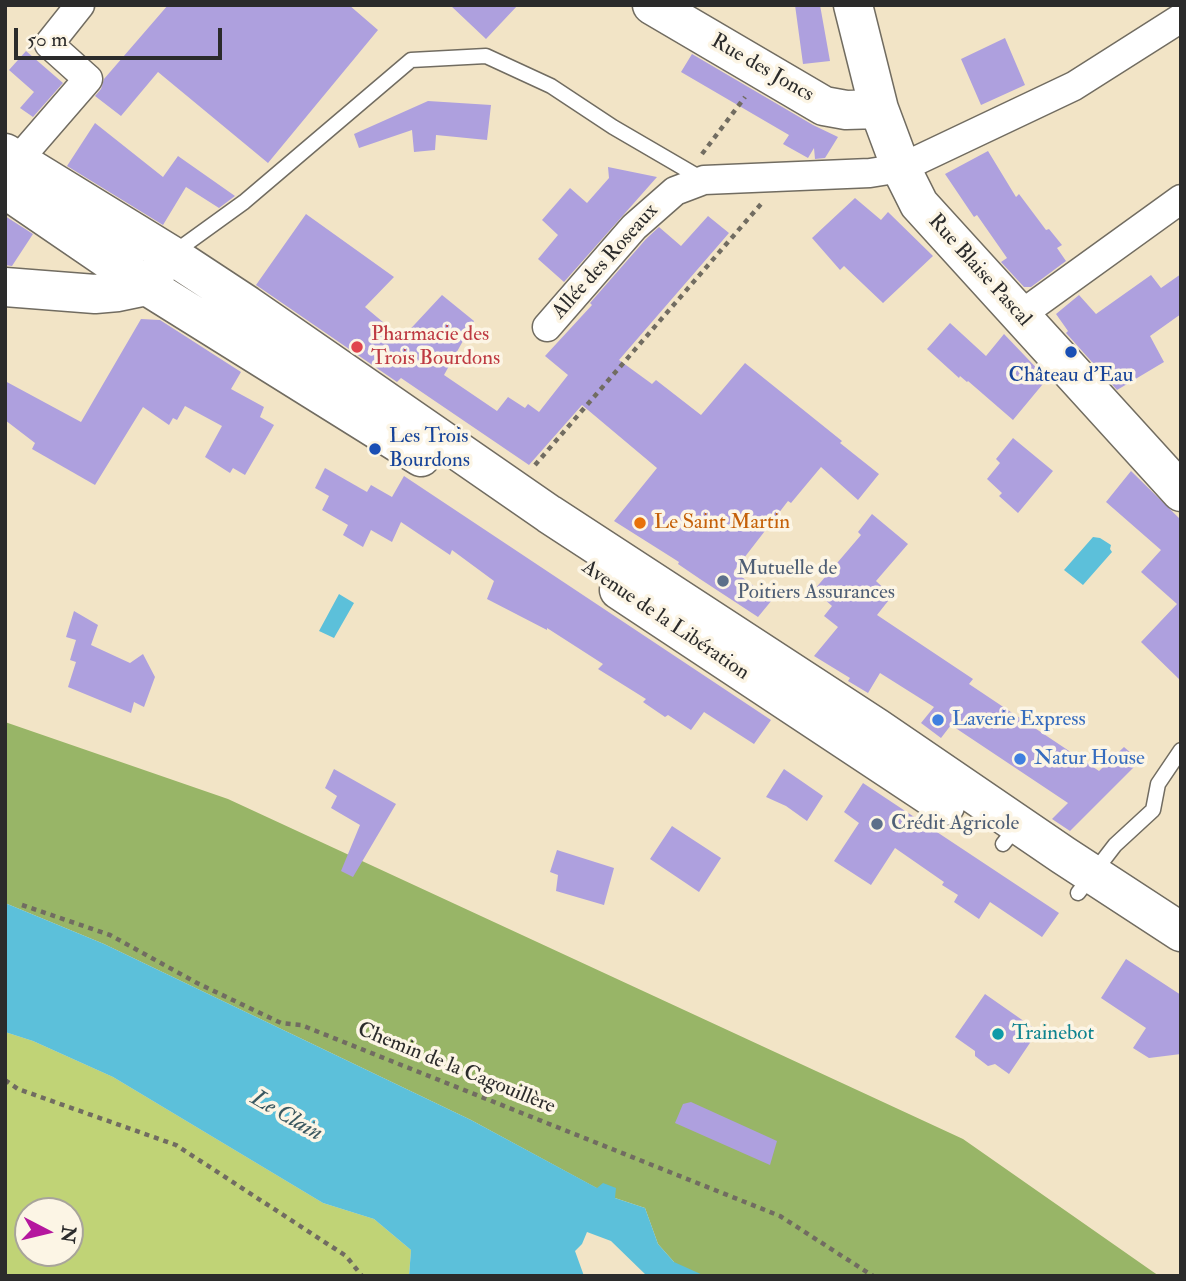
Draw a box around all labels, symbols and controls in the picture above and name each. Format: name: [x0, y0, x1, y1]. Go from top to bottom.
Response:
scale bar: [18, 14, 226, 58]
text: 50 m: [27, 26, 68, 53]
street label: Rue des Joncs: [706, 30, 818, 108]
street label: Allée des Roseaux: [548, 199, 664, 325]
street label: Rue Blaise Pascal: [922, 210, 1036, 332]
place label: Pharmacie des Trois Bourdons: [371, 322, 500, 372]
marker: Pharmacie des Trois Bourdons: [349, 339, 365, 355]
marker: Château d'Eau: [1063, 344, 1079, 360]
place label: Château d'Eau: [1009, 363, 1133, 389]
place label: Les Trois Bourdons: [389, 424, 470, 474]
marker: Les Trois Bourdons: [367, 441, 383, 457]
place label: Le Saint Martin: [654, 510, 790, 536]
marker: Le Saint Martin: [632, 515, 648, 531]
street label: Avenue de la Libération: [576, 556, 754, 686]
place label: Mutuelle de Poitiers Assurances: [737, 556, 895, 606]
marker: Mutuelle de Poitiers Assurances: [715, 573, 731, 589]
place label: Laverie Express: [952, 707, 1086, 733]
marker: Laverie Express: [930, 712, 946, 728]
place label: Natur House: [1034, 746, 1145, 772]
marker: Natur House: [1012, 751, 1028, 767]
place label: Crédit Agricole: [891, 811, 1019, 837]
marker: Crédit Agricole: [869, 816, 885, 832]
street label: Chemin de la Cagouillère: [353, 1018, 559, 1120]
place label: Trainebot: [1012, 1021, 1094, 1047]
marker: Trainebot: [990, 1026, 1006, 1042]
water label: Le Clain: [245, 1086, 327, 1148]
north arrow: [14, 1197, 84, 1267]
text: N: [55, 1224, 81, 1244]

